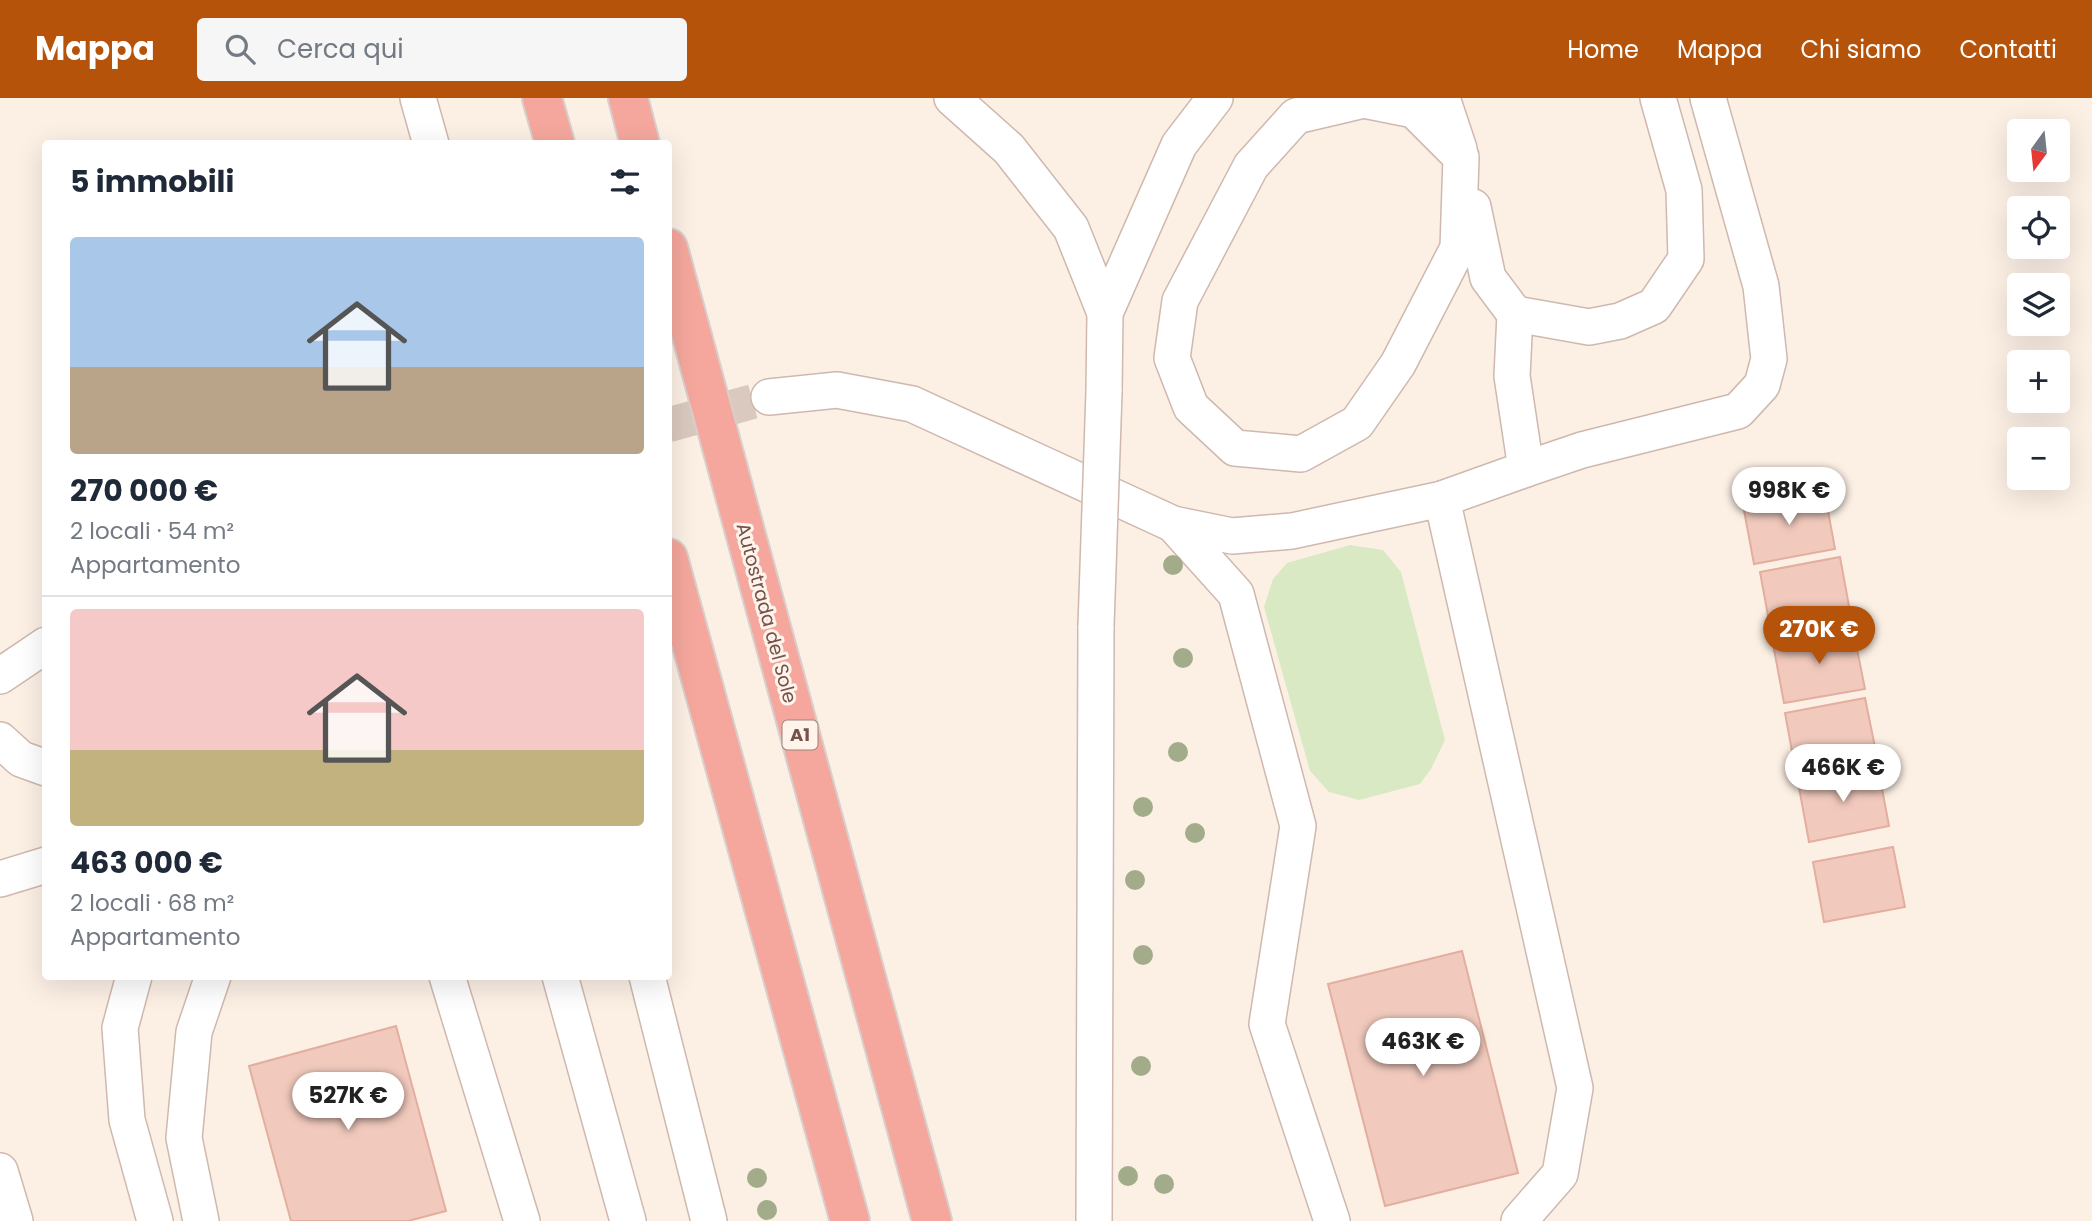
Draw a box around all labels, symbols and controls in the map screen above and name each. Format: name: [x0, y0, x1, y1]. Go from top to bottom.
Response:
search box: [197, 18, 687, 81]
text: Mappa: [35, 25, 155, 72]
icon: search: [221, 30, 259, 68]
text: Cerca qui: [277, 31, 404, 67]
text: Home: [1567, 33, 1639, 66]
text: Mappa: [1677, 33, 1762, 66]
text: Chi siamo: [1800, 33, 1921, 66]
text: Contatti: [1959, 33, 2057, 66]
north arrow: [2007, 119, 2070, 182]
map controls: [2007, 119, 2070, 490]
text: 5 immobili: [70, 160, 234, 203]
icon: filters: [606, 163, 644, 201]
button: locate: [2007, 196, 2070, 259]
button: layers: [2007, 273, 2070, 336]
icon: home: [294, 283, 420, 409]
button: +: [2007, 350, 2070, 413]
button: −: [2007, 427, 2070, 490]
pin: 998K €: [1732, 468, 1846, 527]
text: 270 000 €: [70, 469, 218, 512]
text: 998K €: [1748, 474, 1830, 506]
text: 2 locali · 54 m²: [70, 515, 234, 547]
street label: Autostrada del Sole: [729, 520, 804, 706]
text: Appartamento: [70, 549, 240, 581]
pin: 270K €: [1762, 606, 1876, 666]
text: 270K €: [1779, 613, 1859, 645]
icon: home: [294, 655, 420, 781]
road number: A1: [782, 720, 818, 750]
pin: 466K €: [1786, 744, 1900, 804]
text: 466K €: [1801, 751, 1885, 783]
text: 463 000 €: [70, 841, 223, 884]
text: 2 locali · 68 m²: [70, 887, 234, 919]
text: Appartamento: [70, 921, 240, 953]
pin: 463K €: [1366, 1018, 1480, 1078]
text: 463K €: [1381, 1025, 1465, 1057]
pin: 527K €: [291, 1072, 405, 1132]
text: 527K €: [308, 1079, 388, 1111]

